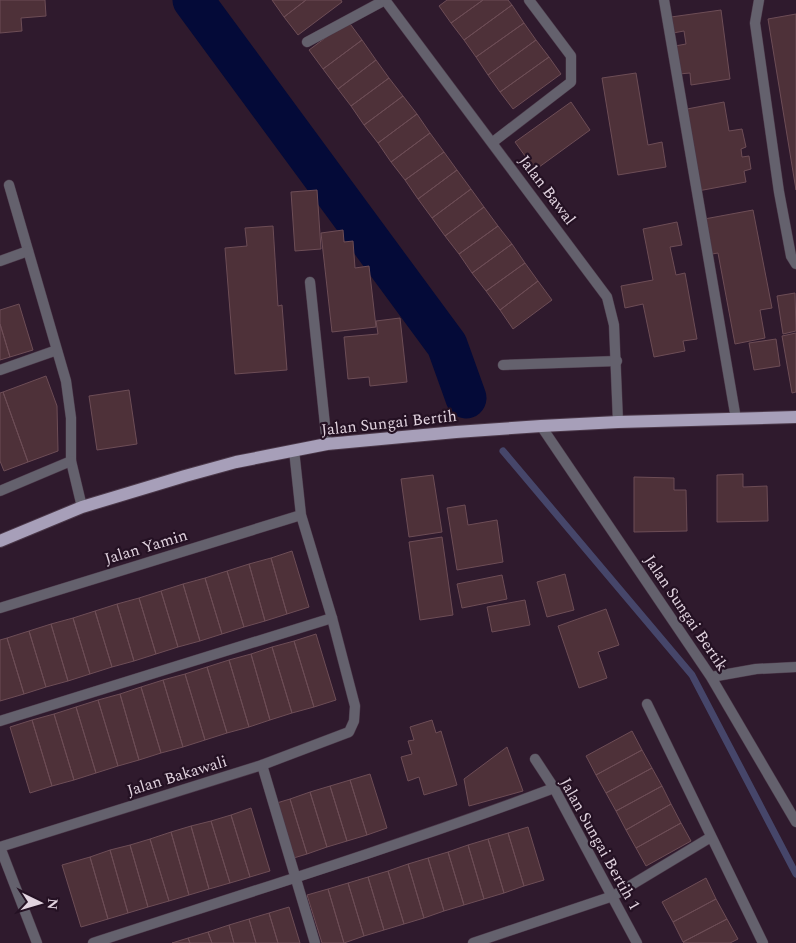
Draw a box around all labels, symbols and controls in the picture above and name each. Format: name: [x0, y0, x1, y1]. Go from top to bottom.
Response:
street label: Jalan Bawal: [513, 150, 581, 230]
street label: Jalan Sungai Bertih: [320, 404, 458, 442]
street label: Jalan Yamin: [102, 523, 190, 571]
street label: Jalan Sungai Bertik: [638, 550, 734, 676]
street label: Jalan Bakawali: [124, 749, 230, 803]
street label: Jalan Sungai Bertih 1: [554, 773, 646, 915]
north arrow: [15, 878, 65, 928]
text: N: [41, 897, 63, 911]

